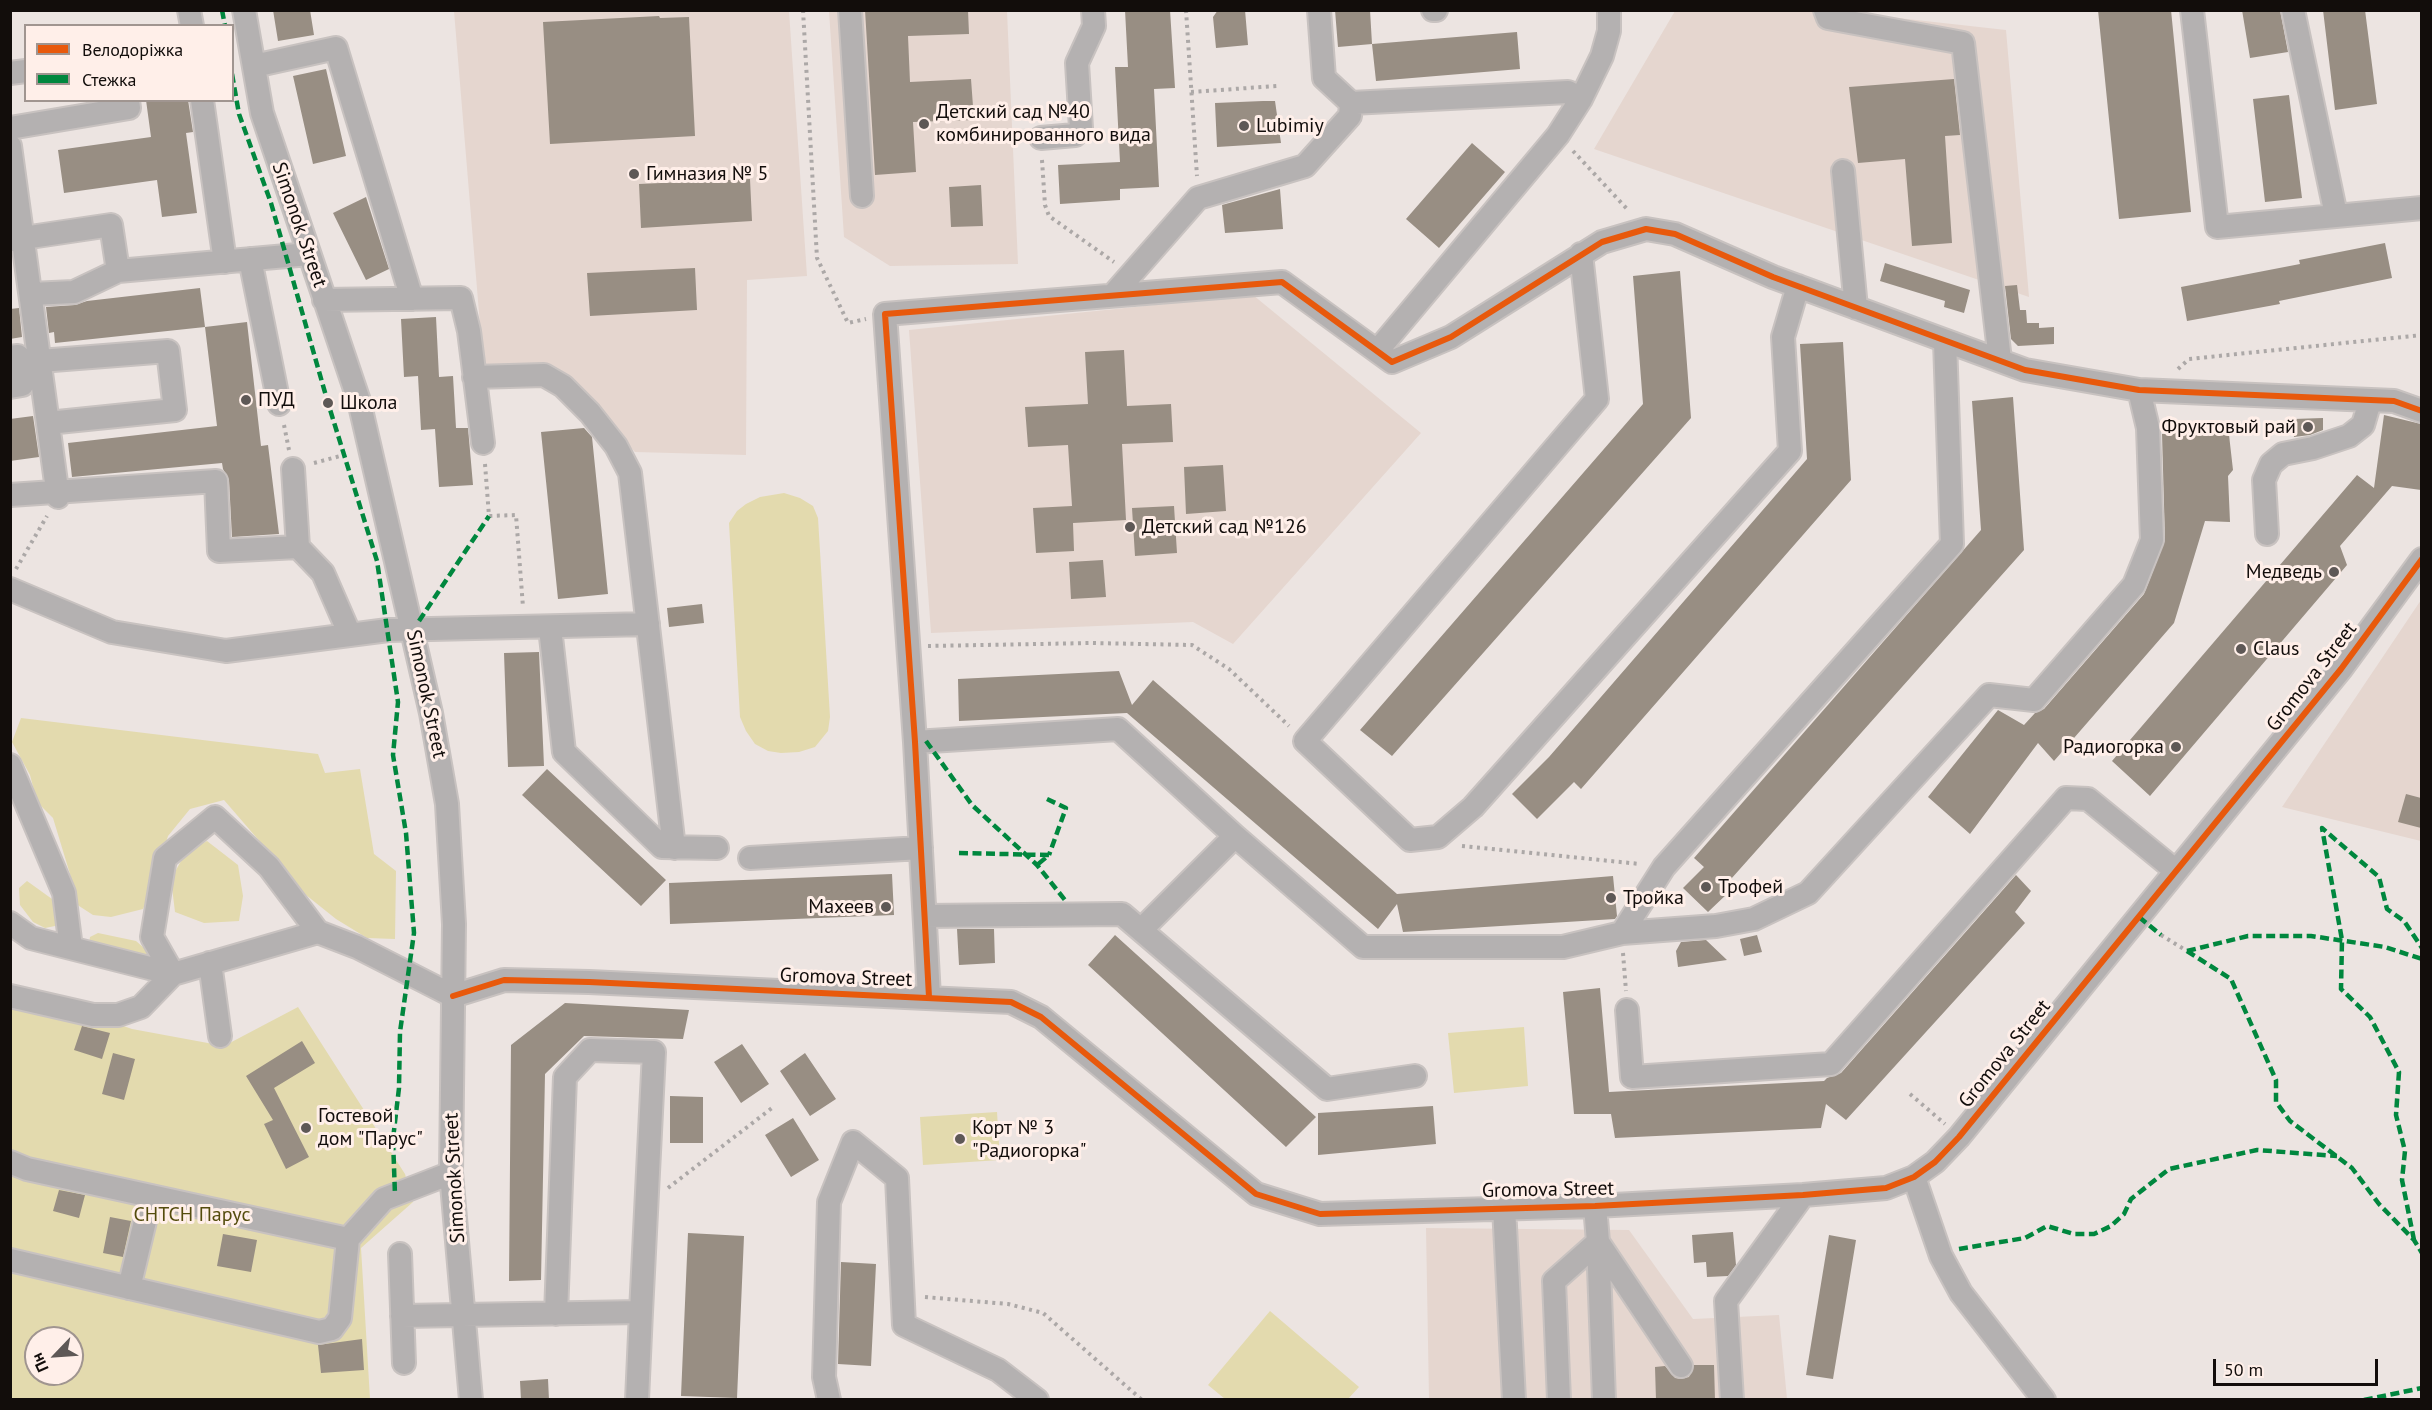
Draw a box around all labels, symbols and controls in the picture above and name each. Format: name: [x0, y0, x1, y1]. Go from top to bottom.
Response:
legend: [24, 24, 234, 102]
text: Велодоріжка: [82, 38, 183, 61]
text: Стежка: [82, 68, 136, 91]
place label: Детский сад №40 комбинированного вида: [936, 100, 1151, 147]
place label: Lubimiy: [1256, 114, 1324, 138]
marker: Детский сад №40 комбинированного вида: [917, 117, 931, 131]
marker: Lubimiy: [1237, 119, 1251, 133]
street label: Simonok Street: [266, 159, 332, 291]
place label: Гимназия № 5: [646, 162, 768, 186]
marker: Гимназия № 5: [627, 167, 641, 181]
place label: ПУД: [258, 388, 295, 412]
place label: Школа: [340, 391, 397, 415]
marker: ПУД: [239, 393, 253, 407]
marker: Школа: [321, 396, 335, 410]
place label: Фруктовый рай: [2161, 415, 2296, 439]
marker: Фруктовый рай: [2301, 420, 2315, 434]
place label: Детский сад №126: [1142, 515, 1307, 539]
marker: Детский сад №126: [1123, 520, 1137, 534]
place label: Медведь: [2246, 560, 2322, 584]
marker: Медведь: [2327, 565, 2341, 579]
street label: Gromova Street: [2262, 617, 2362, 737]
street label: Simonok Street: [401, 628, 451, 760]
place label: Claus: [2253, 637, 2299, 661]
marker: Claus: [2234, 642, 2248, 656]
place label: Радиогорка: [2063, 735, 2164, 759]
marker: Радиогорка: [2169, 740, 2183, 754]
place label: Трофей: [1718, 875, 1783, 899]
marker: Трофей: [1699, 880, 1713, 894]
place label: Тройка: [1623, 886, 1684, 910]
marker: Тройка: [1604, 891, 1618, 905]
place label: Махеев: [808, 895, 874, 919]
marker: Махеев: [879, 900, 893, 914]
street label: Gromova Street: [779, 964, 913, 992]
street label: Gromova Street: [1954, 995, 2056, 1113]
place label: Гостевой дом "Парус": [318, 1104, 423, 1151]
street label: Simonok Street: [440, 1112, 470, 1244]
place label: Корт № 3 "Радиогорка": [972, 1116, 1086, 1163]
marker: Гостевой дом "Парус": [299, 1121, 313, 1135]
marker: Корт № 3 "Радиогорка": [953, 1132, 967, 1146]
street label: Gromova Street: [1482, 1177, 1614, 1203]
park label: СНТСН Парус: [133, 1203, 251, 1227]
north arrow: [24, 1326, 84, 1386]
scale bar: [2216, 1347, 2381, 1385]
text: Пн: [26, 1350, 53, 1376]
text: 50 m: [2224, 1358, 2263, 1381]

